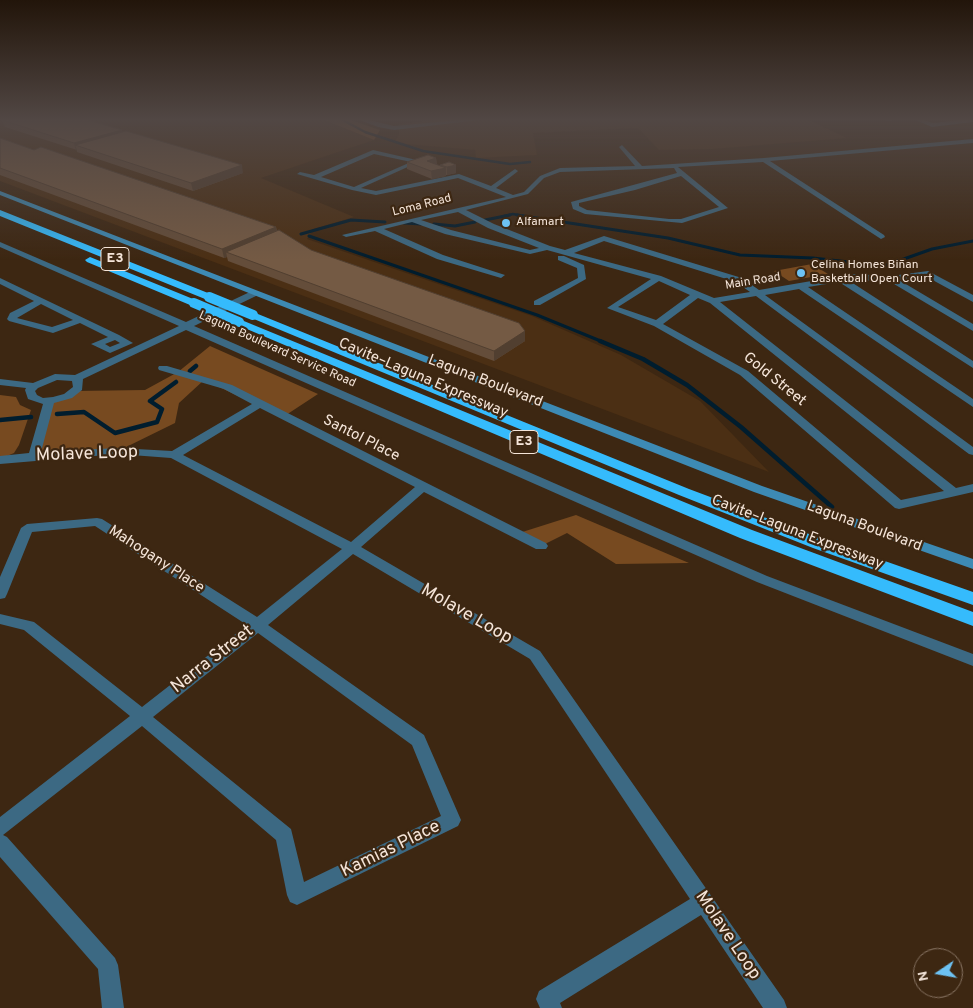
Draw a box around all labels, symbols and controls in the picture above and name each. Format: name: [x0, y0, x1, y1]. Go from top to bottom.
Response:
street label: Loma Road: [391, 192, 453, 220]
place label: Alfamart: [516, 216, 564, 230]
marker: Alfamart: [500, 217, 512, 229]
road number: E3: [101, 248, 129, 270]
place label: Celina Homes Biñan Basketball Open Court: [811, 259, 933, 287]
marker: Celina Homes Biñan Basketball Open Court: [795, 267, 807, 279]
street label: Main Road: [724, 271, 782, 293]
street label: Laguna Boulevard Service Road: [196, 309, 358, 391]
street label: Cavite–Laguna Expressway: [335, 335, 511, 423]
street label: Gold Street: [739, 349, 809, 411]
street label: Laguna Boulevard: [425, 352, 545, 412]
street label: Santol Place: [320, 412, 402, 466]
road number: E3: [510, 431, 538, 454]
street label: Molave Loop: [36, 442, 138, 468]
street label: Cavite–Laguna Expressway: [709, 492, 885, 574]
street label: Laguna Boulevard: [804, 498, 924, 556]
street label: Mahogany Place: [105, 522, 207, 598]
street label: Molave Loop: [416, 580, 516, 650]
street label: Narra Street: [167, 621, 259, 699]
street label: Kamias Place: [338, 817, 444, 883]
street label: Molave Loop: [689, 888, 765, 984]
north arrow: [913, 948, 963, 998]
text: N: [914, 969, 933, 983]

